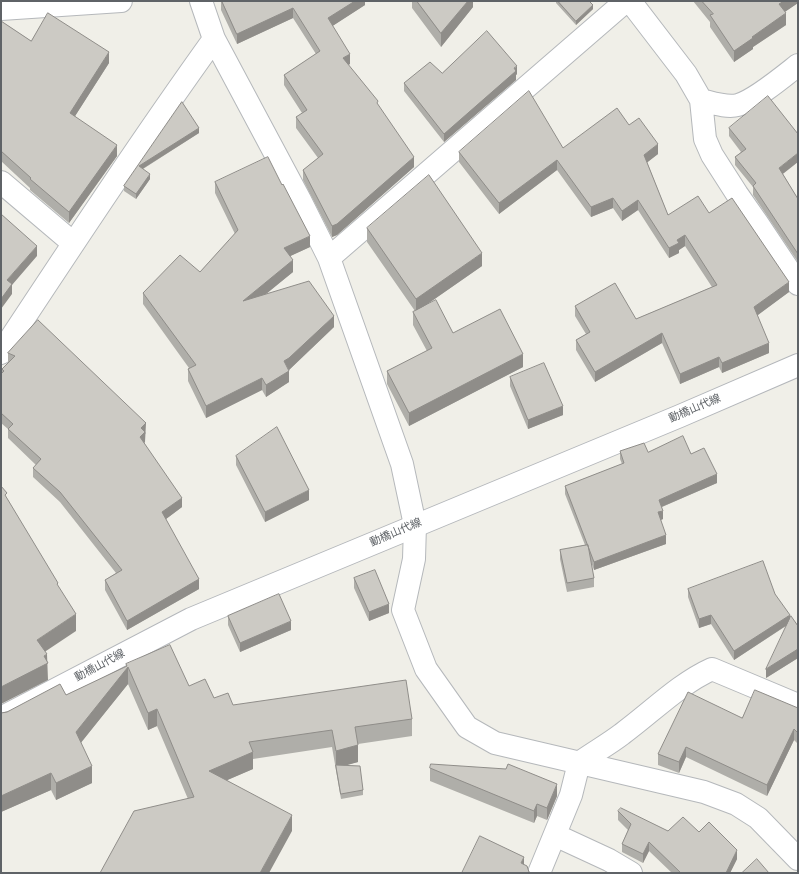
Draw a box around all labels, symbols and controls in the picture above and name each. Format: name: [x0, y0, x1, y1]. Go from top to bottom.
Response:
street label: 動橋山代線: [667, 392, 723, 426]
street label: 動橋山代線: [368, 516, 424, 550]
street label: 動橋山代線: [73, 647, 127, 685]

